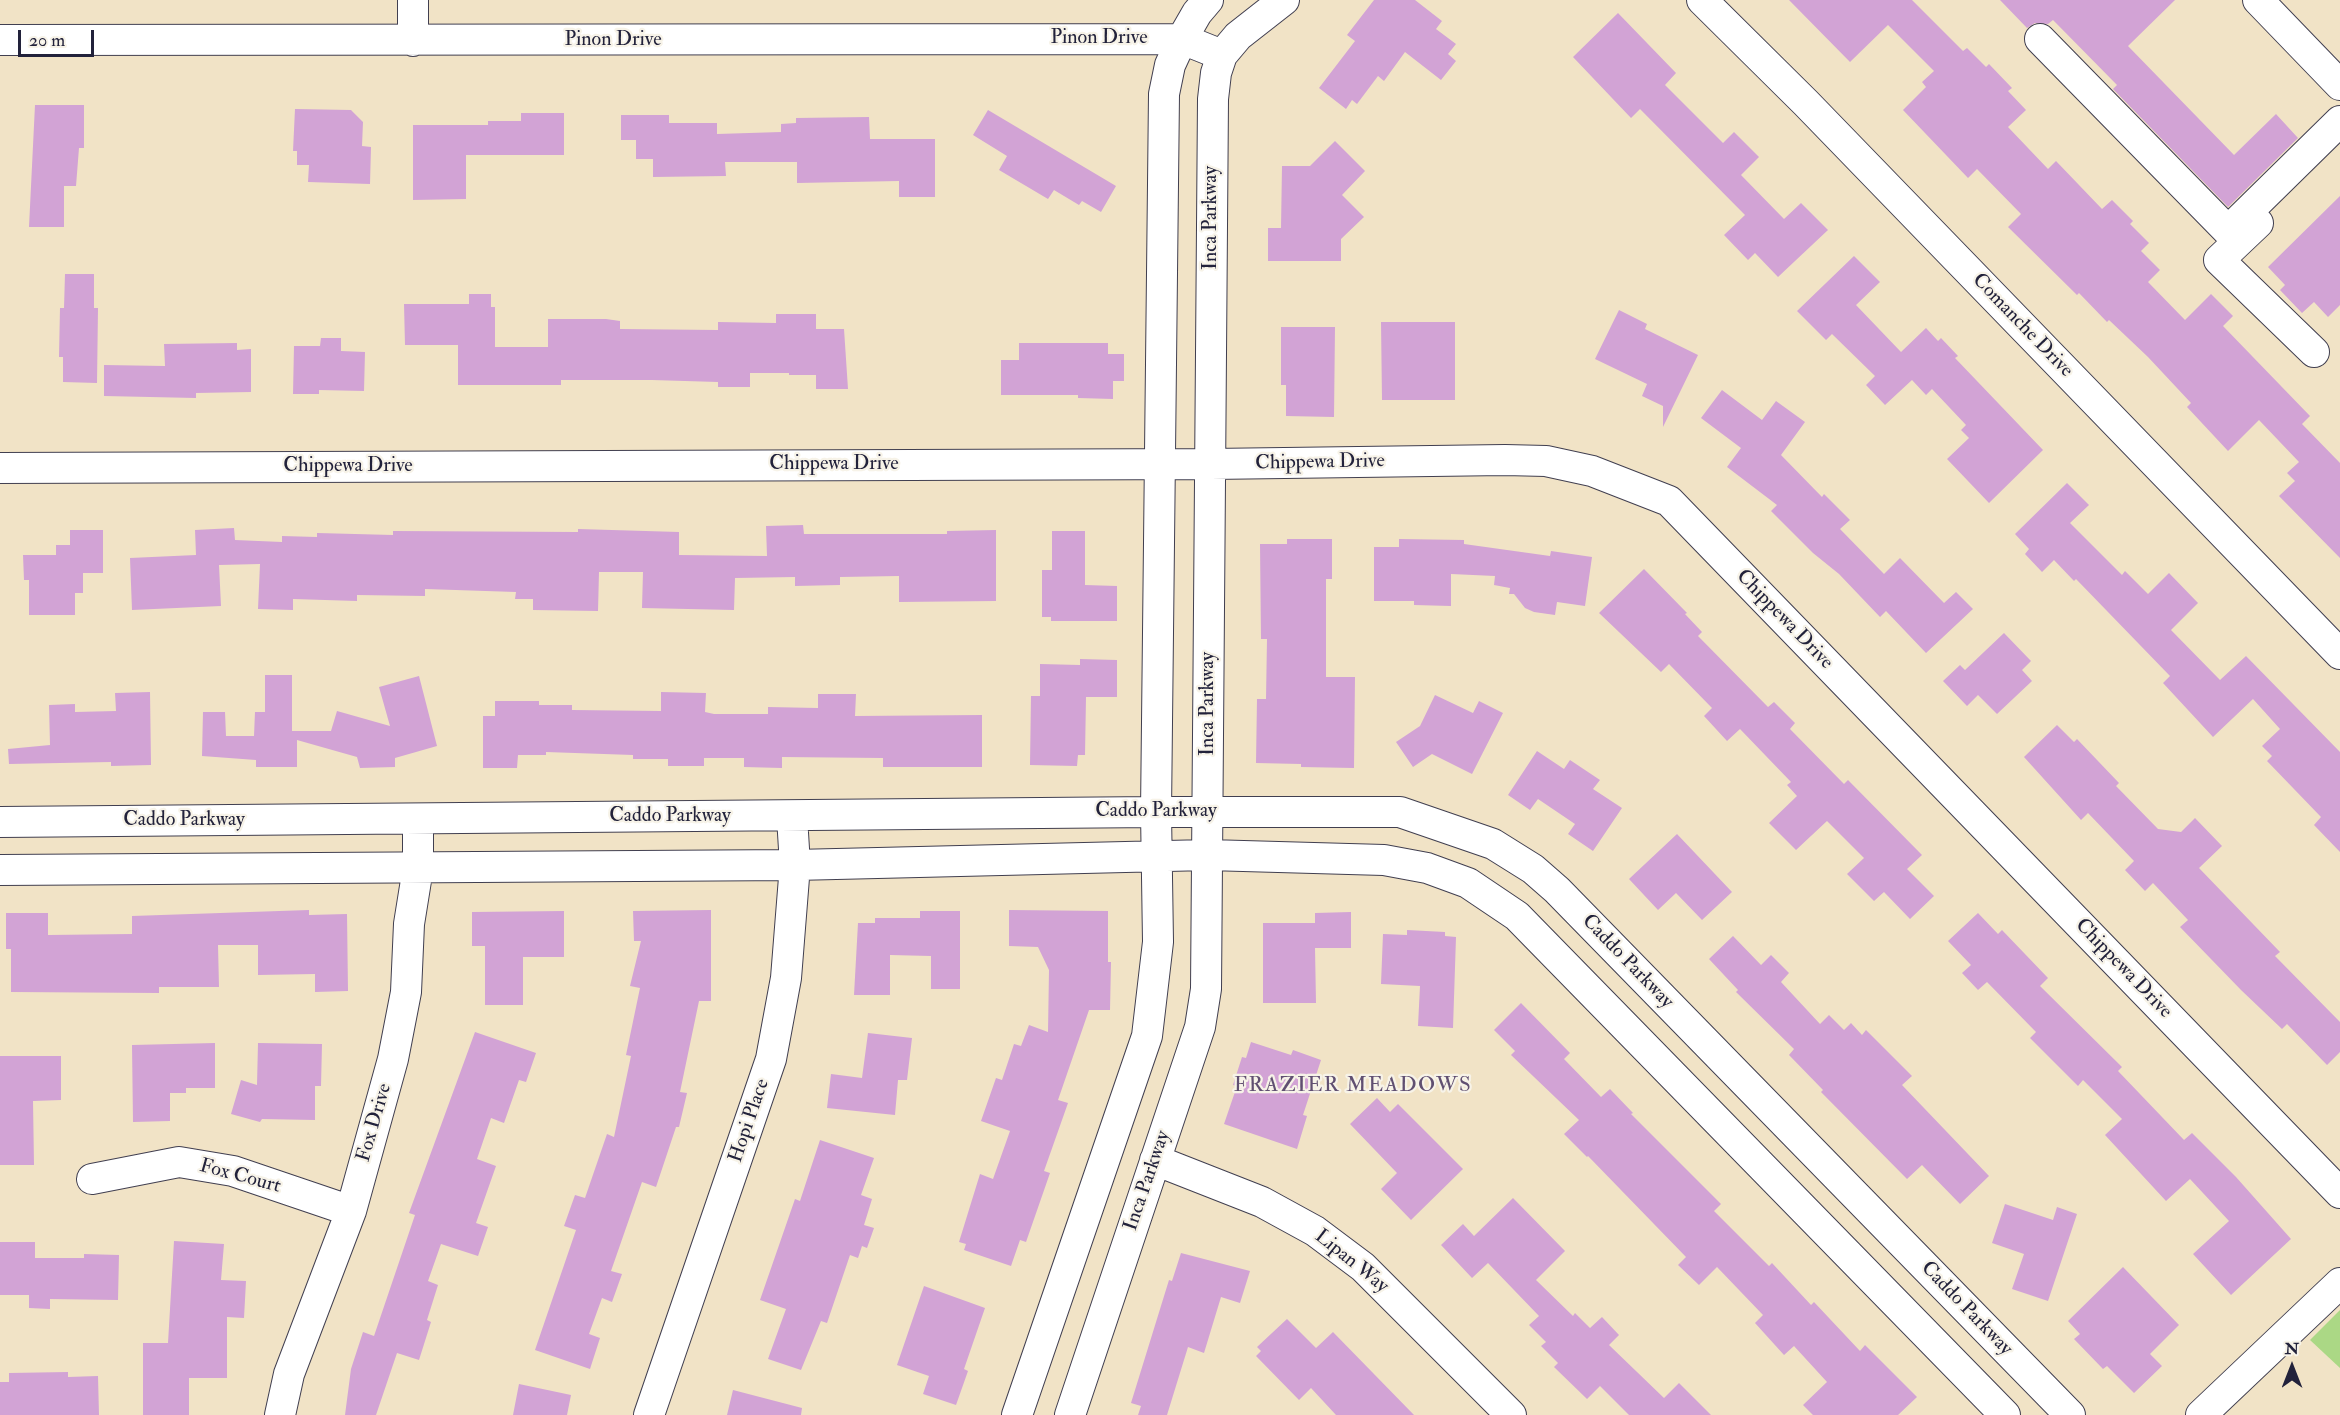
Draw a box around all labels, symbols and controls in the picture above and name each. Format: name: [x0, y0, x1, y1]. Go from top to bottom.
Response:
scale bar: [21, 18, 98, 56]
street label: Pinon Drive: [1050, 27, 1148, 51]
text: 20 m: [29, 29, 65, 52]
street label: Pinon Drive: [564, 29, 662, 53]
street label: Inca Parkway: [1200, 166, 1224, 270]
street label: Comanche Drive: [1966, 269, 2078, 383]
street label: Chippewa Drive: [1255, 450, 1385, 476]
street label: Chippewa Drive: [769, 453, 899, 477]
street label: Chippewa Drive: [283, 455, 413, 479]
street label: Chippewa Drive: [1730, 565, 1838, 675]
street label: Inca Parkway: [1197, 652, 1221, 756]
street label: Caddo Parkway: [1095, 800, 1217, 824]
street label: Caddo Parkway: [609, 805, 731, 829]
street label: Caddo Parkway: [123, 809, 245, 833]
street label: Caddo Parkway: [1576, 910, 1678, 1014]
street label: Chippewa Drive: [2069, 914, 2177, 1024]
district label: FRAZIER MEADOWS: [1234, 1073, 1472, 1099]
street label: Hopi Place: [725, 1076, 775, 1166]
street label: Fox Drive: [352, 1081, 398, 1165]
street label: Inca Parkway: [1120, 1128, 1176, 1234]
street label: Fox Court: [197, 1155, 283, 1199]
street label: Lipan Way: [1309, 1225, 1393, 1299]
street label: Caddo Parkway: [1915, 1257, 2017, 1361]
north arrow: [2262, 1337, 2322, 1397]
text: N: [2285, 1339, 2299, 1359]

